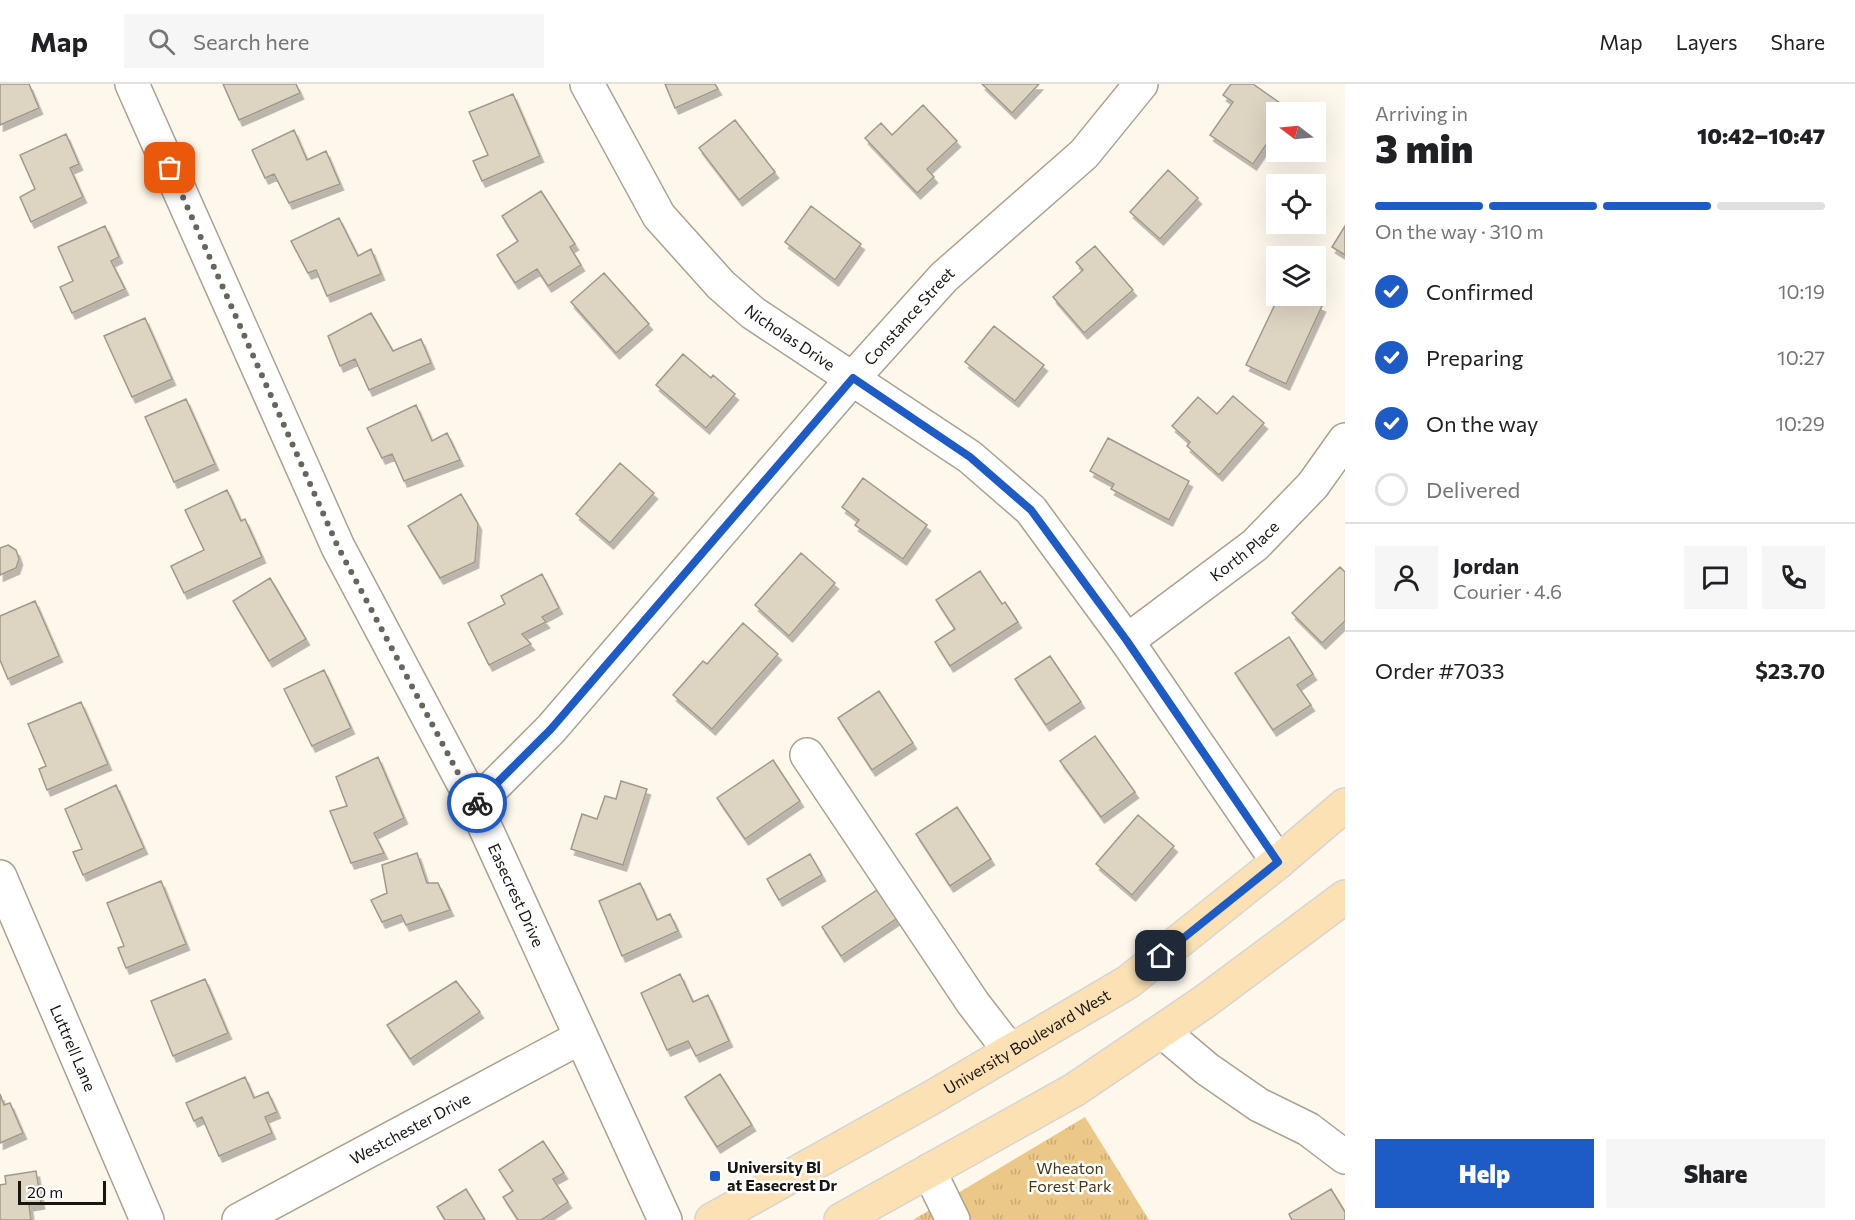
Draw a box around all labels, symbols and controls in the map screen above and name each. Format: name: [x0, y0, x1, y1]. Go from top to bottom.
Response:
search box: [124, 14, 544, 68]
text: Map: [30, 24, 88, 58]
icon: search: [145, 25, 178, 58]
text: Search here: [193, 28, 309, 55]
text: Map: [1599, 29, 1643, 54]
text: Layers: [1676, 29, 1738, 54]
text: Share: [1771, 29, 1825, 54]
text: Arriving in: [1375, 101, 1468, 125]
north arrow: [1266, 102, 1326, 162]
map controls: [1266, 102, 1326, 306]
text: 10:42–10:47: [1697, 122, 1825, 149]
text: 3 min: [1375, 123, 1473, 171]
pin: [144, 142, 195, 193]
icon: bag: [153, 151, 186, 184]
button: locate: [1266, 174, 1326, 234]
text: On the way · 310 m: [1375, 219, 1544, 243]
button: layers: [1266, 246, 1326, 306]
street label: Constance Street: [859, 262, 958, 369]
icon: check: [1375, 275, 1408, 308]
text: Confirmed: [1426, 278, 1533, 305]
text: 10:19: [1778, 279, 1825, 303]
street label: Nicholas Drive: [741, 300, 839, 374]
icon: check: [1375, 341, 1408, 374]
text: Preparing: [1426, 344, 1523, 371]
text: 10:27: [1777, 345, 1825, 369]
icon: check: [1375, 407, 1408, 440]
text: On the way: [1426, 410, 1538, 437]
text: 10:29: [1776, 411, 1825, 435]
text: Delivered: [1426, 476, 1520, 503]
street label: Korth Place: [1206, 517, 1282, 585]
button: person: [1375, 546, 1438, 609]
button: chat: [1684, 546, 1747, 609]
button: phone: [1762, 546, 1825, 609]
text: Jordan: [1453, 552, 1519, 579]
text: Courier · 4.6: [1453, 579, 1562, 603]
text: Order #7033: [1375, 657, 1505, 684]
text: $23.70: [1755, 657, 1825, 684]
courier: [447, 773, 507, 833]
icon: bike: [461, 787, 494, 820]
street label: Easecrest Drive: [485, 840, 549, 950]
pin: [1135, 930, 1186, 981]
icon: home: [1144, 939, 1177, 972]
street label: University Boulevard West: [940, 984, 1114, 1098]
street label: Luttrell Lane: [47, 1002, 101, 1094]
street label: Westchester Drive: [347, 1088, 473, 1168]
button: Help: [1375, 1139, 1594, 1208]
button: Share: [1606, 1139, 1825, 1208]
place label: University Bl at Easecrest Dr: [727, 1157, 838, 1194]
park label: Wheaton Forest Park: [1028, 1158, 1112, 1195]
marker: University Bl at Easecrest Dr: [708, 1169, 722, 1183]
scale bar: [18, 1178, 106, 1206]
text: 20 m: [27, 1182, 63, 1201]

